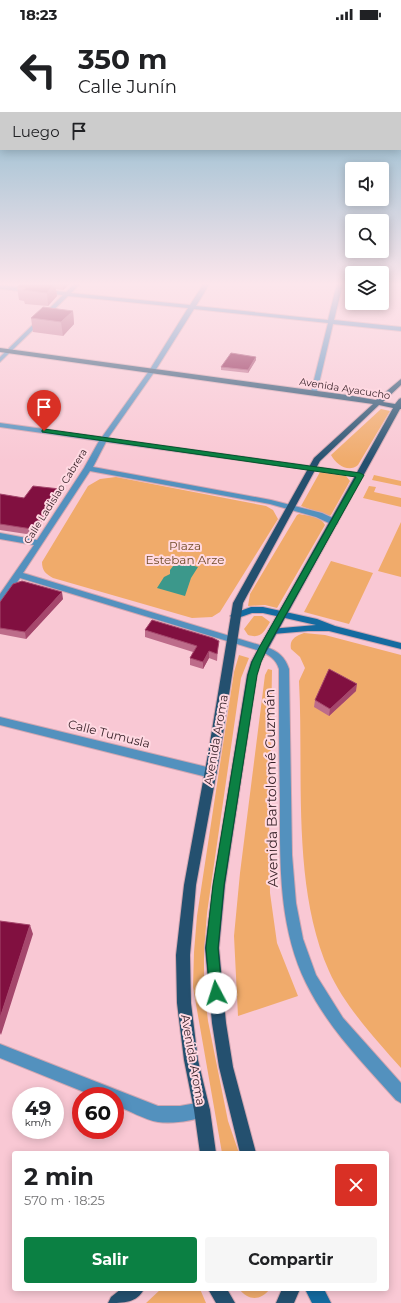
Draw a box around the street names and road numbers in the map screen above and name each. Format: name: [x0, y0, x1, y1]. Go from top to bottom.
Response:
street label: Avenida Ayacucho: [298, 375, 391, 402]
street label: Calle Ladislao Cabrera: [21, 446, 90, 546]
street label: Avenida Bartolomé Guzmán: [260, 689, 282, 887]
street label: Avenida Aroma: [200, 693, 231, 787]
street label: Calle Tumusla: [67, 716, 152, 751]
street label: Avenida Aroma: [178, 1013, 209, 1107]

